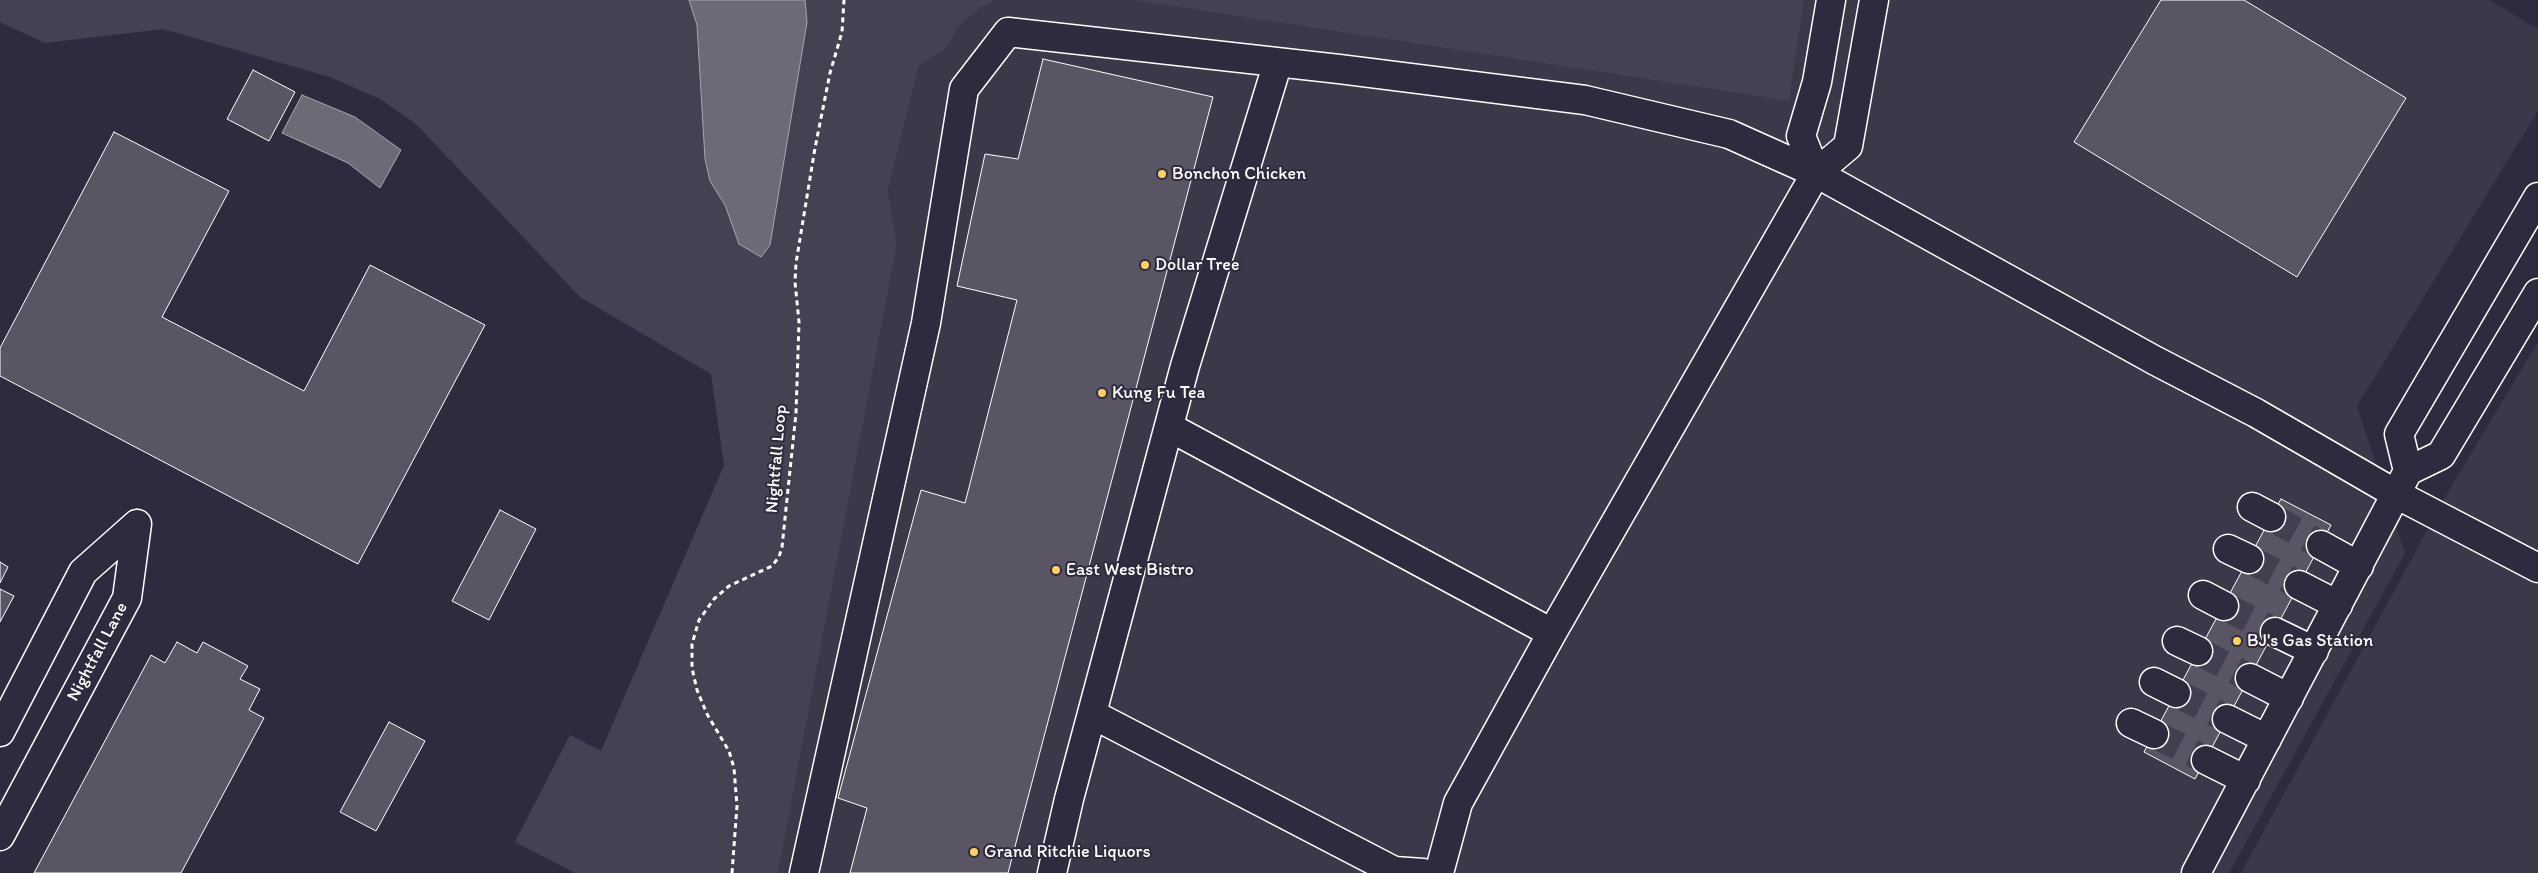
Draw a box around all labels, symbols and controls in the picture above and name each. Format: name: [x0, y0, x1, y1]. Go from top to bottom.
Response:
place label: Bonchon Chicken: [1172, 163, 1306, 185]
marker: Bonchon Chicken: [1156, 168, 1168, 180]
place label: Dollar Tree: [1155, 254, 1239, 276]
marker: Dollar Tree: [1139, 259, 1151, 271]
place label: Kung Fu Tea: [1112, 382, 1205, 404]
marker: Kung Fu Tea: [1096, 387, 1108, 399]
street label: Nightfall Loop: [761, 404, 793, 514]
place label: East West Bistro: [1066, 559, 1194, 581]
marker: East West Bistro: [1050, 564, 1062, 576]
street label: Nightfall Lane: [63, 599, 133, 705]
place label: BJ's Gas Station: [2247, 630, 2373, 652]
marker: BJ's Gas Station: [2231, 635, 2243, 647]
place label: Grand Ritchie Liquors: [984, 841, 1150, 863]
marker: Grand Ritchie Liquors: [968, 846, 980, 858]

